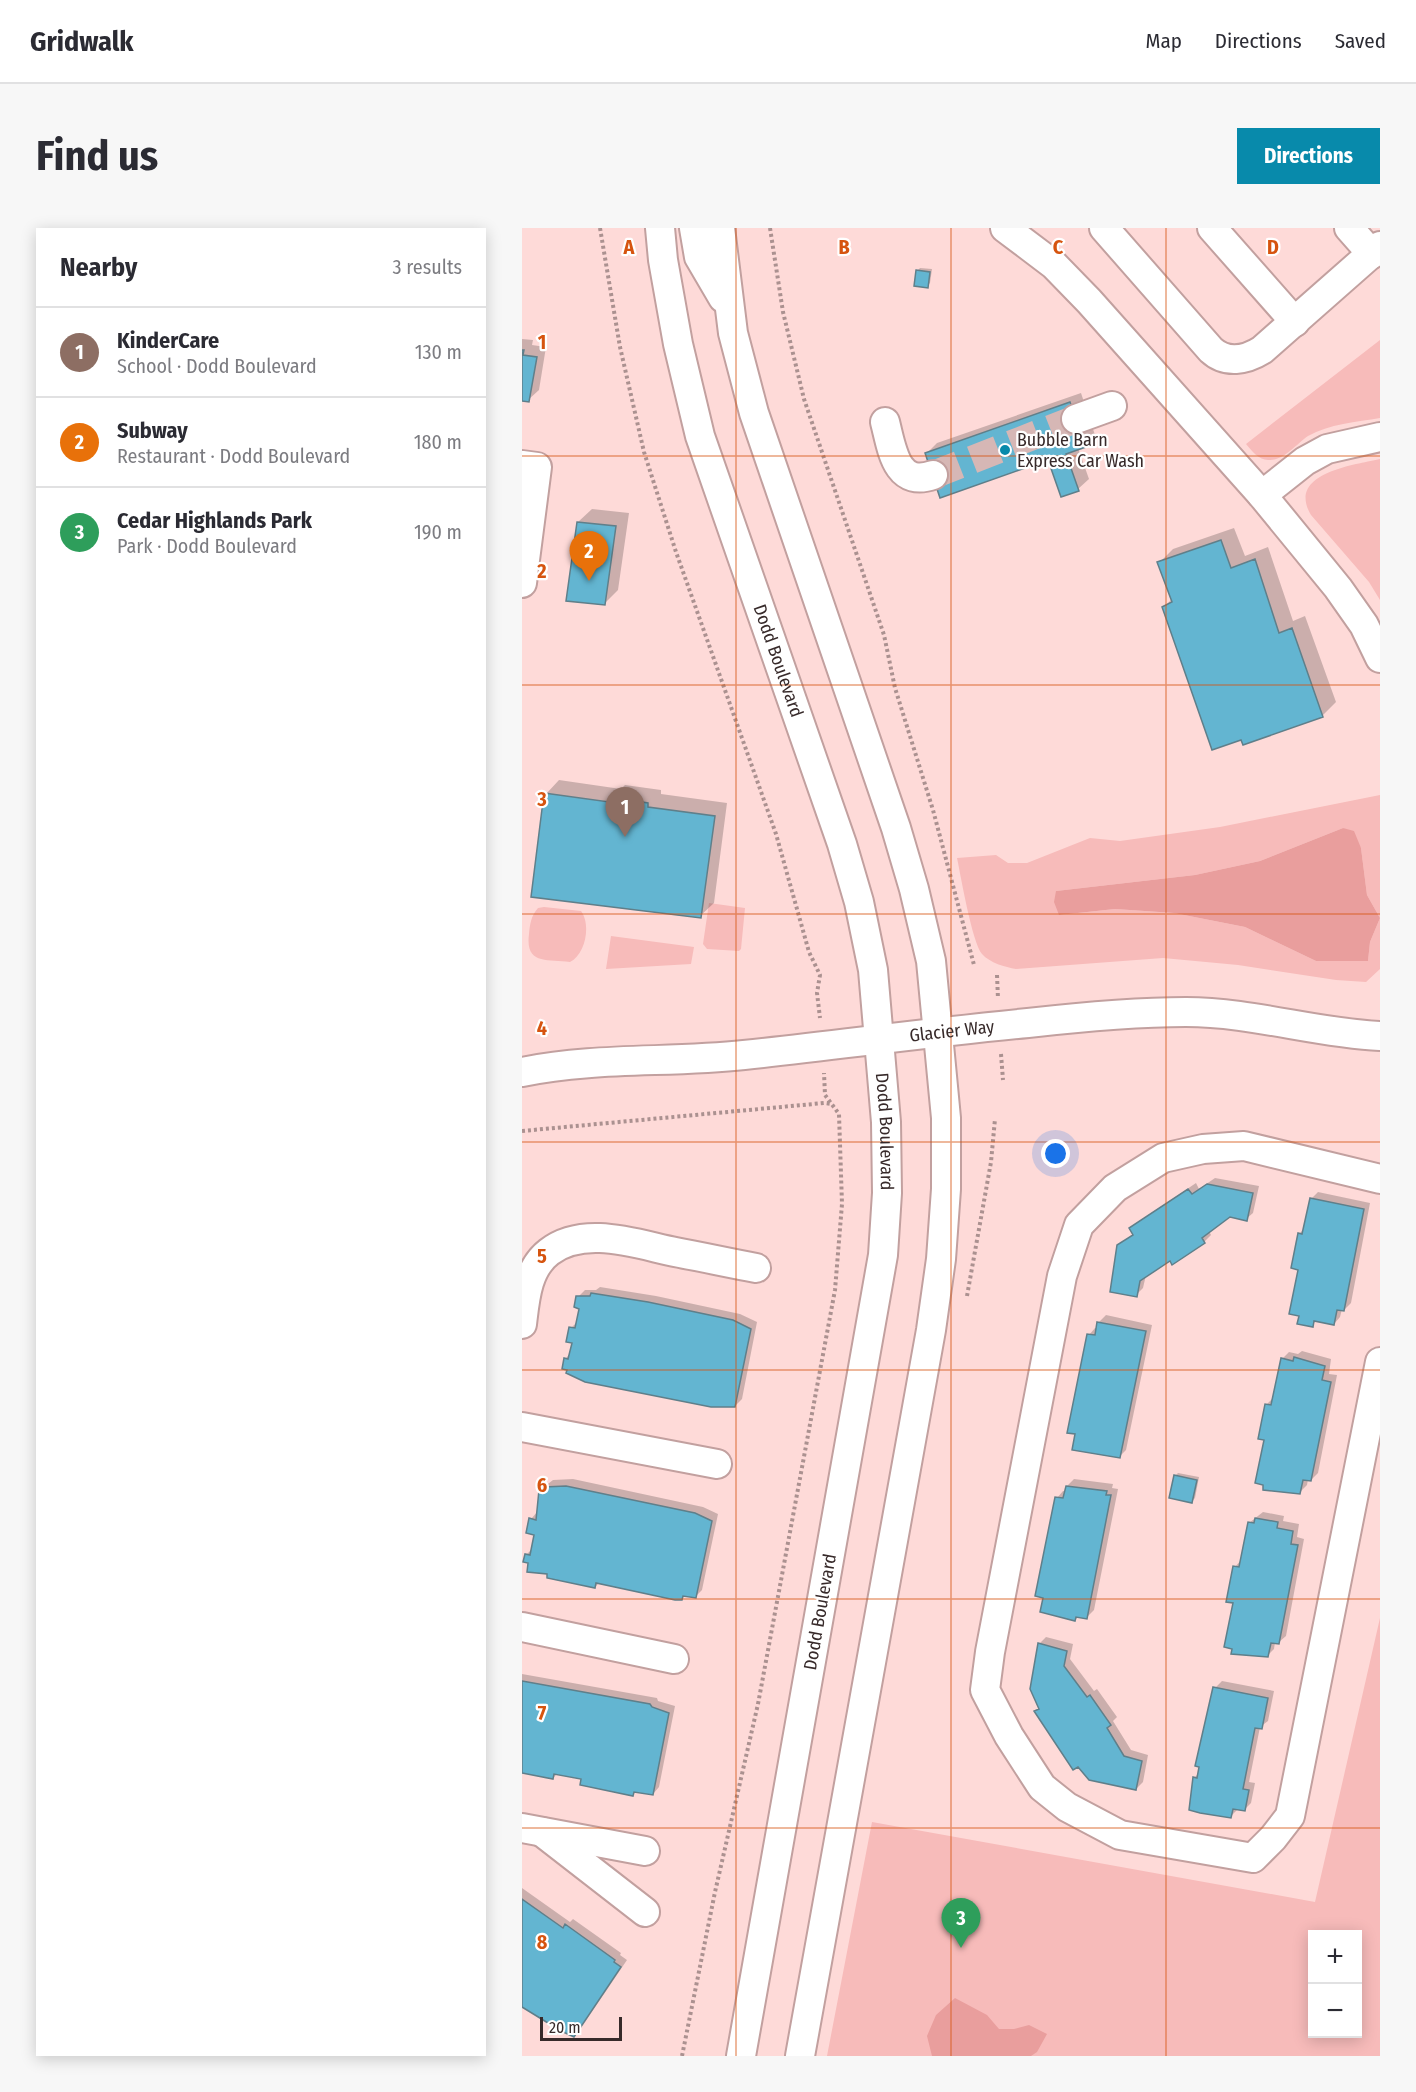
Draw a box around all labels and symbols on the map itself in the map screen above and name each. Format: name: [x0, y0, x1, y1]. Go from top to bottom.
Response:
text: A: [623, 235, 636, 259]
text: B: [838, 235, 850, 259]
text: C: [1053, 235, 1064, 259]
text: D: [1267, 235, 1279, 259]
text: 1: [538, 330, 546, 354]
place label: Bubble Barn Express Car Wash: [1017, 429, 1144, 472]
marker: Bubble Barn Express Car Wash: [998, 443, 1012, 457]
pin: 2: [570, 532, 608, 581]
text: 2: [536, 559, 547, 583]
street label: Dodd Boulevard: [748, 601, 808, 720]
text: 3: [536, 787, 547, 811]
pin: 1: [606, 788, 644, 837]
street label: Glacier Way: [908, 1015, 995, 1047]
text: 4: [537, 1016, 547, 1040]
street label: Dodd Boulevard: [871, 1072, 898, 1191]
your location: [1041, 1139, 1070, 1168]
text: 5: [537, 1244, 547, 1268]
text: 6: [537, 1473, 547, 1497]
street label: Dodd Boulevard: [799, 1552, 841, 1672]
text: 7: [538, 1701, 547, 1725]
pin: 3: [942, 1898, 980, 1948]
text: 8: [537, 1930, 548, 1954]
scale bar: [540, 2014, 622, 2042]

